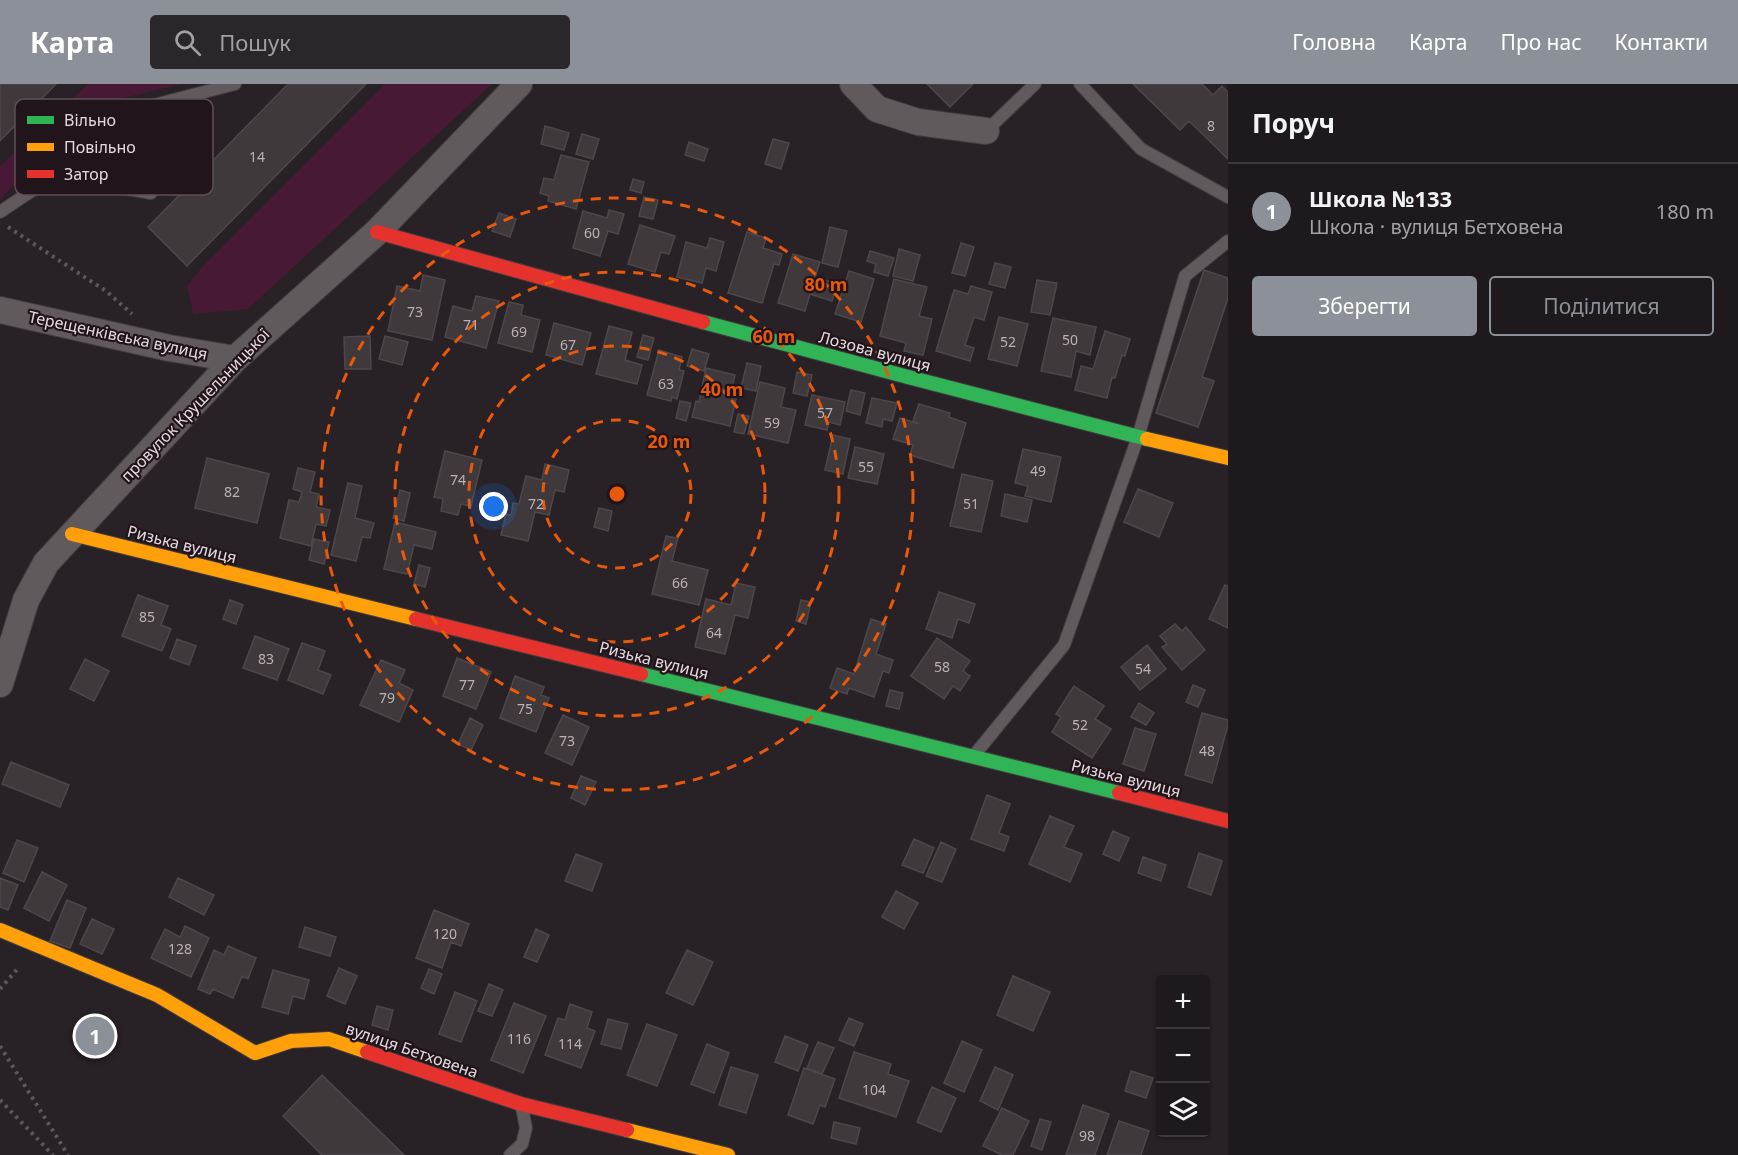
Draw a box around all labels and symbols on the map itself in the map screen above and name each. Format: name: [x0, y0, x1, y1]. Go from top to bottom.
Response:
legend: [15, 99, 213, 195]
text: Вільно: [64, 109, 116, 131]
house number: 8: [1207, 116, 1215, 135]
text: Повільно: [64, 136, 136, 158]
house number: 14: [249, 147, 265, 166]
text: Затор: [64, 163, 108, 185]
house number: 60: [584, 223, 600, 242]
text: 80 m: [805, 272, 847, 296]
house number: 73: [407, 302, 423, 321]
street label: Терещенківська вулиця: [26, 305, 210, 365]
house number: 71: [463, 315, 479, 334]
house number: 69: [511, 322, 527, 341]
street label: провулок Крушельницької: [116, 323, 274, 487]
text: 60 m: [753, 324, 795, 348]
street label: Лозова вулиця: [817, 326, 933, 376]
house number: 50: [1062, 330, 1078, 349]
house number: 52: [1000, 332, 1016, 351]
house number: 67: [560, 335, 576, 354]
house number: 63: [658, 374, 674, 393]
text: 40 m: [701, 377, 743, 401]
house number: 57: [817, 403, 833, 422]
house number: 59: [764, 413, 780, 432]
text: 20 m: [648, 429, 690, 453]
house number: 55: [858, 457, 874, 476]
house number: 49: [1030, 461, 1046, 480]
house number: 74: [450, 470, 466, 489]
house number: 82: [224, 482, 240, 501]
centre of rings: [607, 484, 627, 504]
your location: [479, 492, 508, 521]
house number: 72: [528, 494, 544, 513]
house number: 51: [963, 494, 979, 513]
street label: Ризька вулиця: [125, 520, 239, 568]
house number: 66: [672, 573, 688, 592]
house number: 85: [139, 607, 155, 626]
house number: 64: [706, 623, 722, 642]
street label: Ризька вулиця: [597, 636, 711, 684]
house number: 83: [258, 649, 274, 668]
house number: 58: [934, 657, 950, 676]
house number: 54: [1135, 659, 1151, 678]
house number: 77: [459, 675, 475, 694]
house number: 79: [379, 688, 395, 707]
house number: 75: [517, 699, 533, 718]
house number: 52: [1072, 715, 1088, 734]
house number: 73: [559, 731, 575, 750]
house number: 48: [1199, 741, 1215, 760]
street label: Ризька вулиця: [1069, 754, 1183, 802]
house number: 120: [433, 924, 457, 943]
house number: 128: [168, 939, 192, 958]
pin: 1: [76, 1014, 115, 1058]
street label: вулиця Бетховена: [343, 1017, 481, 1083]
house number: 116: [507, 1029, 531, 1048]
house number: 114: [558, 1034, 582, 1053]
house number: 104: [862, 1080, 886, 1099]
house number: 98: [1079, 1126, 1095, 1145]

